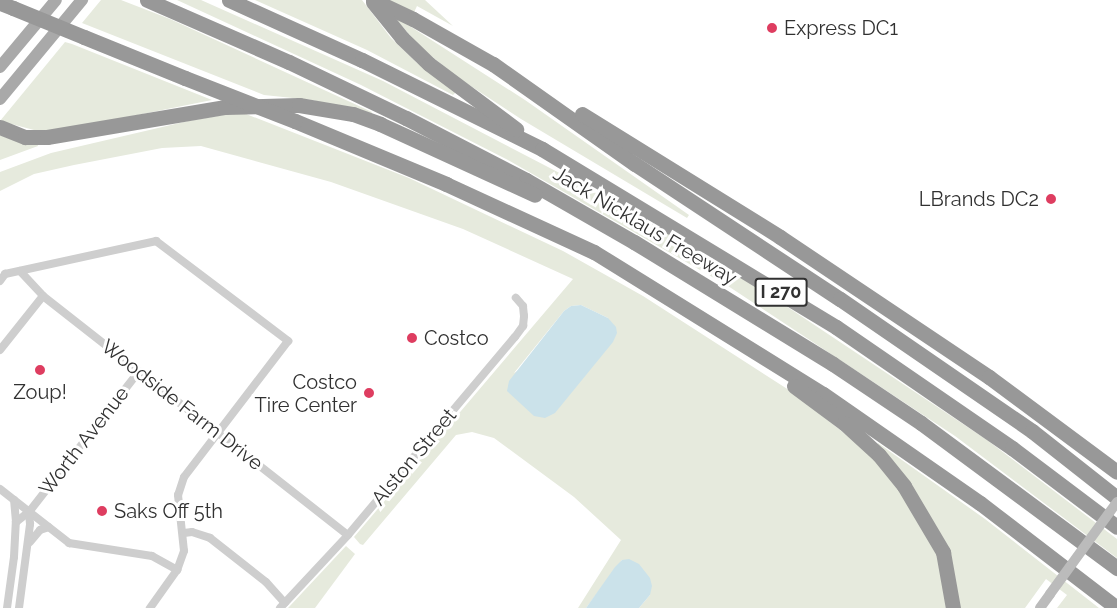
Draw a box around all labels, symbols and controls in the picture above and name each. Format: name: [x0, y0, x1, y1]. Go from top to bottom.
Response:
place label: Express DC1: [784, 16, 898, 40]
marker: Express DC1: [765, 21, 779, 35]
street label: Jack Nicklaus Freeway: [549, 162, 741, 290]
place label: LBrands DC2: [919, 187, 1039, 211]
marker: LBrands DC2: [1044, 192, 1058, 206]
road number: I 270: [754, 277, 808, 307]
place label: Costco: [424, 326, 489, 350]
marker: Costco: [405, 331, 419, 345]
street label: Woodside Farm Drive: [96, 334, 268, 476]
marker: Zoup!: [33, 363, 47, 377]
place label: Costco Tire Center: [255, 370, 357, 417]
place label: Zoup!: [13, 380, 67, 404]
street label: Worth Avenue: [34, 382, 134, 500]
marker: Costco Tire Center: [362, 386, 376, 400]
street label: Alston Street: [366, 404, 462, 510]
place label: Saks Off 5th: [114, 499, 223, 523]
marker: Saks Off 5th: [95, 504, 109, 518]

